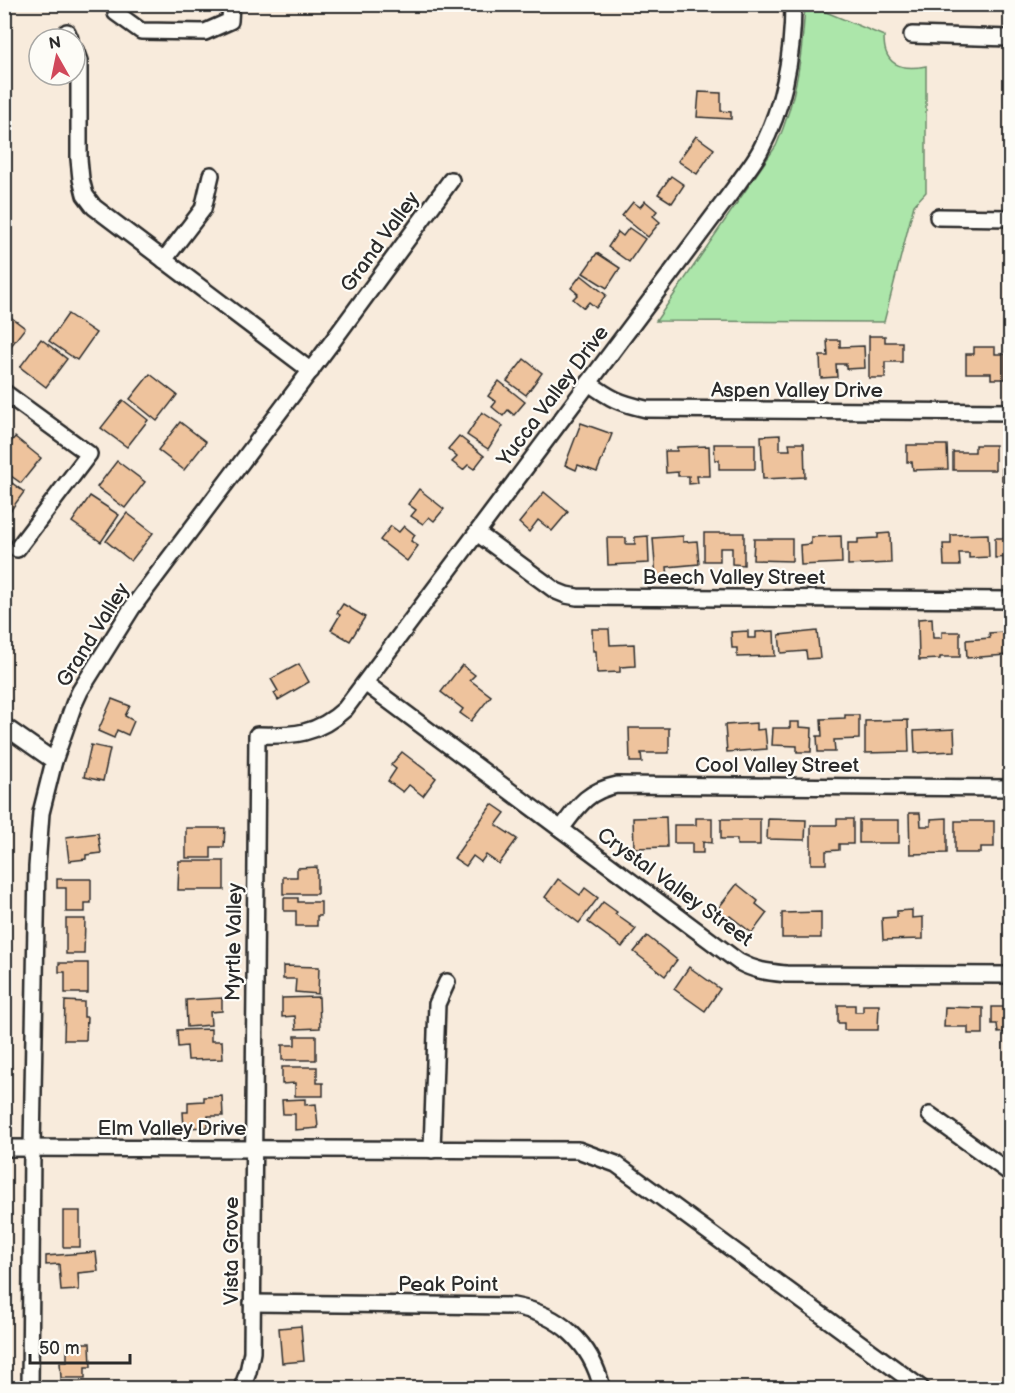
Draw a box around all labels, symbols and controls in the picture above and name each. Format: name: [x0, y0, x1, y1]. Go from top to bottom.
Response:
north arrow: [27, 27, 87, 87]
text: N: [47, 33, 62, 54]
street label: Grand Valley: [335, 187, 425, 297]
street label: Yucca Valley Drive: [491, 321, 614, 472]
street label: Aspen Valley Drive: [711, 378, 883, 403]
street label: Beech Valley Street: [643, 565, 826, 590]
street label: Grand Valley: [51, 578, 135, 692]
street label: Cool Valley Street: [695, 753, 860, 778]
street label: Crystal Valley Street: [592, 822, 758, 952]
street label: Myrtle Valley: [220, 882, 248, 1001]
street label: Elm Valley Drive: [98, 1116, 246, 1141]
street label: Vista Grove: [219, 1197, 244, 1305]
street label: Peak Point: [398, 1272, 499, 1297]
scale bar: [30, 1327, 130, 1365]
text: 50 m: [39, 1338, 80, 1359]

